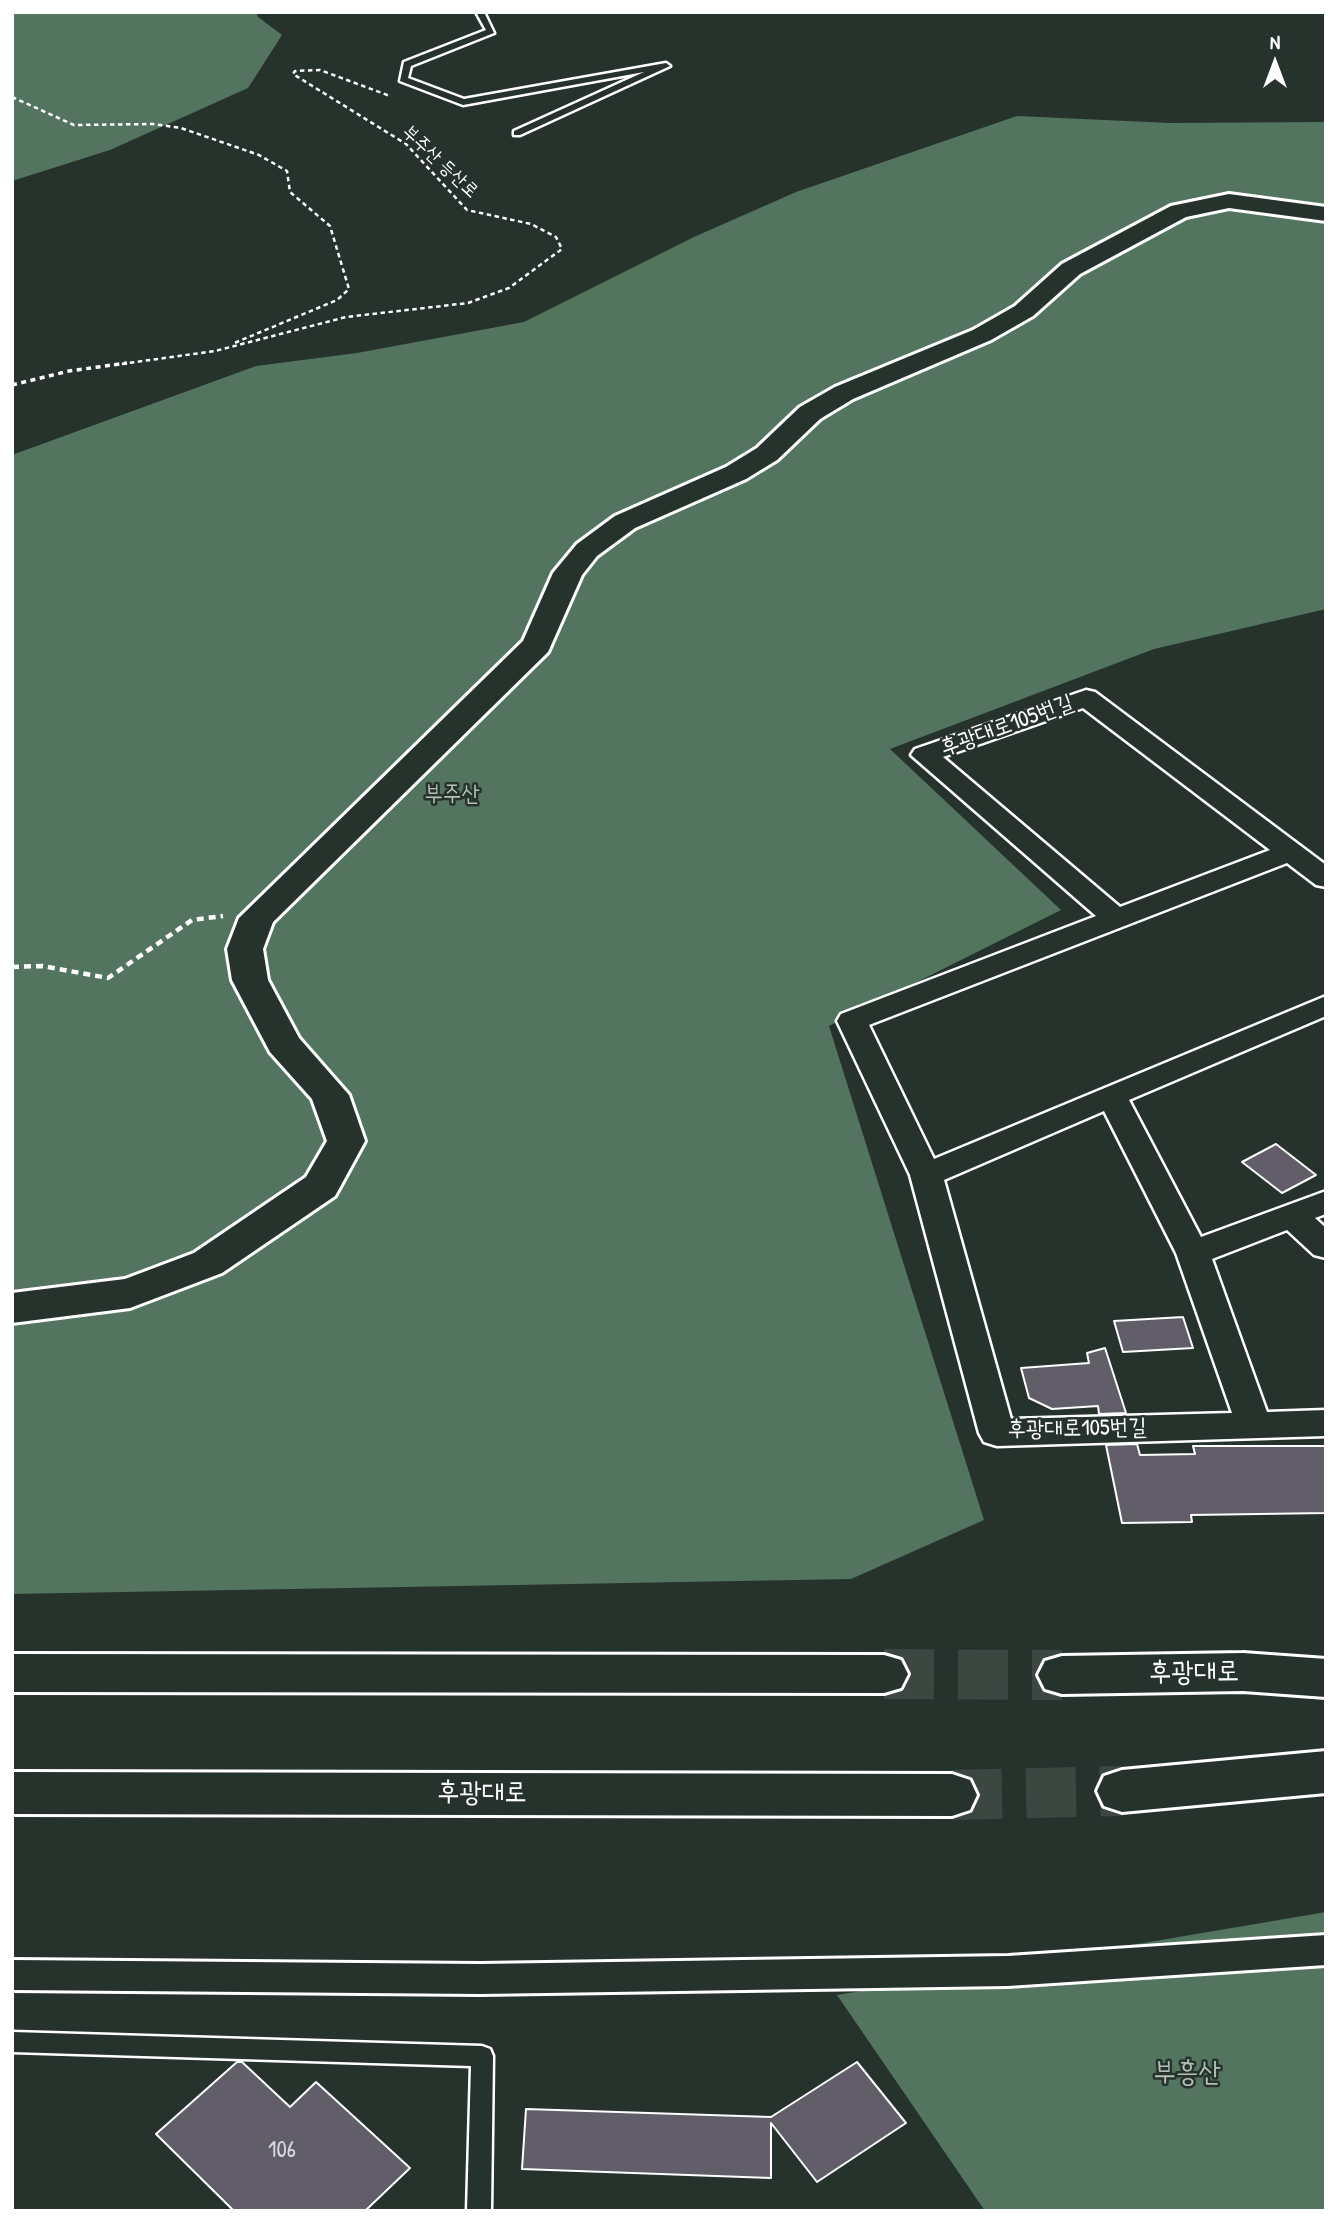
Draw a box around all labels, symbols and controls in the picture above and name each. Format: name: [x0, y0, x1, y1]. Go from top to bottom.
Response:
north arrow: [1240, 28, 1310, 98]
text: N: [1270, 29, 1280, 55]
street label: 부주산 등산로: [397, 121, 483, 203]
street label: 후광대로105번길: [937, 689, 1077, 763]
park label: 부주산: [424, 781, 480, 809]
street label: 후광대로105번길: [1007, 1414, 1147, 1444]
street label: 후광대로: [1149, 1655, 1239, 1691]
street label: 후광대로: [437, 1777, 527, 1811]
park label: 부흥산: [1153, 2057, 1221, 2091]
house number: 106: [268, 2137, 296, 2165]

